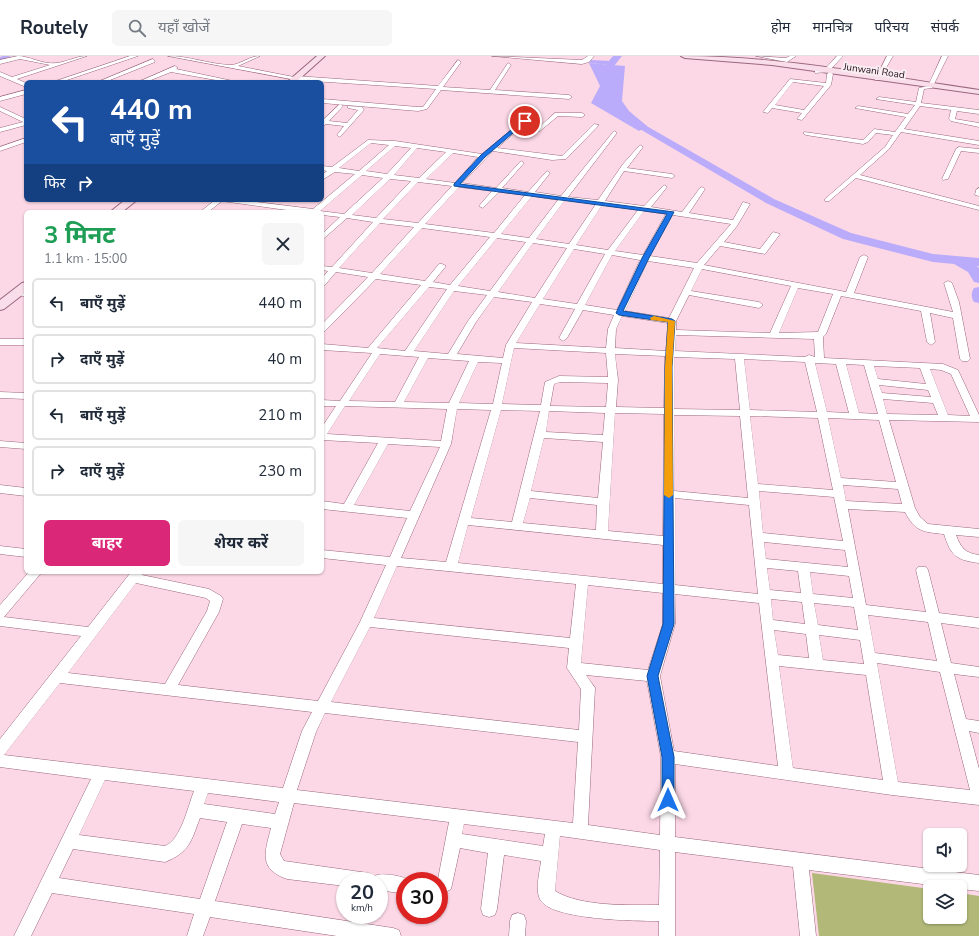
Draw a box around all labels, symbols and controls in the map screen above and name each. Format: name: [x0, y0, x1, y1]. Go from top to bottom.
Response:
search box: [112, 10, 392, 46]
text: Routely: [20, 15, 88, 41]
icon: search: [126, 17, 148, 39]
text: यहाँ खोजें: [158, 17, 210, 37]
text: होम: [771, 18, 790, 37]
text: मानचित्र: [812, 18, 853, 37]
text: परिचय: [875, 18, 909, 37]
text: संपर्क: [931, 18, 959, 37]
street label: Junwani Road: [841, 60, 906, 82]
text: 440 m: [110, 91, 193, 129]
icon: left: [44, 96, 96, 148]
pin: [508, 104, 542, 138]
icon: arrive: [514, 110, 536, 132]
text: बाएँ मुड़ें: [110, 127, 160, 151]
icon: right: [74, 172, 96, 194]
text: फिर: [44, 173, 66, 193]
text: 3 मिनट: [44, 219, 115, 251]
button: close: [262, 223, 304, 265]
text: 1.1 km · 15:00: [44, 250, 127, 268]
icon: left: [46, 292, 68, 314]
text: बाएँ मुड़ें: [80, 293, 125, 313]
text: 440 m: [258, 293, 302, 313]
icon: right: [46, 348, 68, 370]
text: दाएँ मुड़ें: [80, 349, 124, 369]
text: 40 m: [267, 349, 302, 369]
icon: left: [46, 404, 68, 426]
text: बाएँ मुड़ें: [80, 405, 125, 425]
text: 210 m: [258, 405, 302, 425]
icon: right: [46, 460, 68, 482]
text: दाएँ मुड़ें: [80, 461, 124, 481]
text: 230 m: [258, 461, 302, 481]
button: बाहर: [44, 520, 170, 566]
button: शेयर करें: [178, 520, 304, 566]
position arrow: [647, 779, 689, 821]
map controls: [923, 828, 967, 924]
button: sound: [923, 828, 967, 872]
speed limit sign: 30: [396, 872, 448, 924]
text: 20: [350, 879, 374, 906]
button: layers: [923, 880, 967, 924]
text: km/h: [351, 901, 373, 915]

